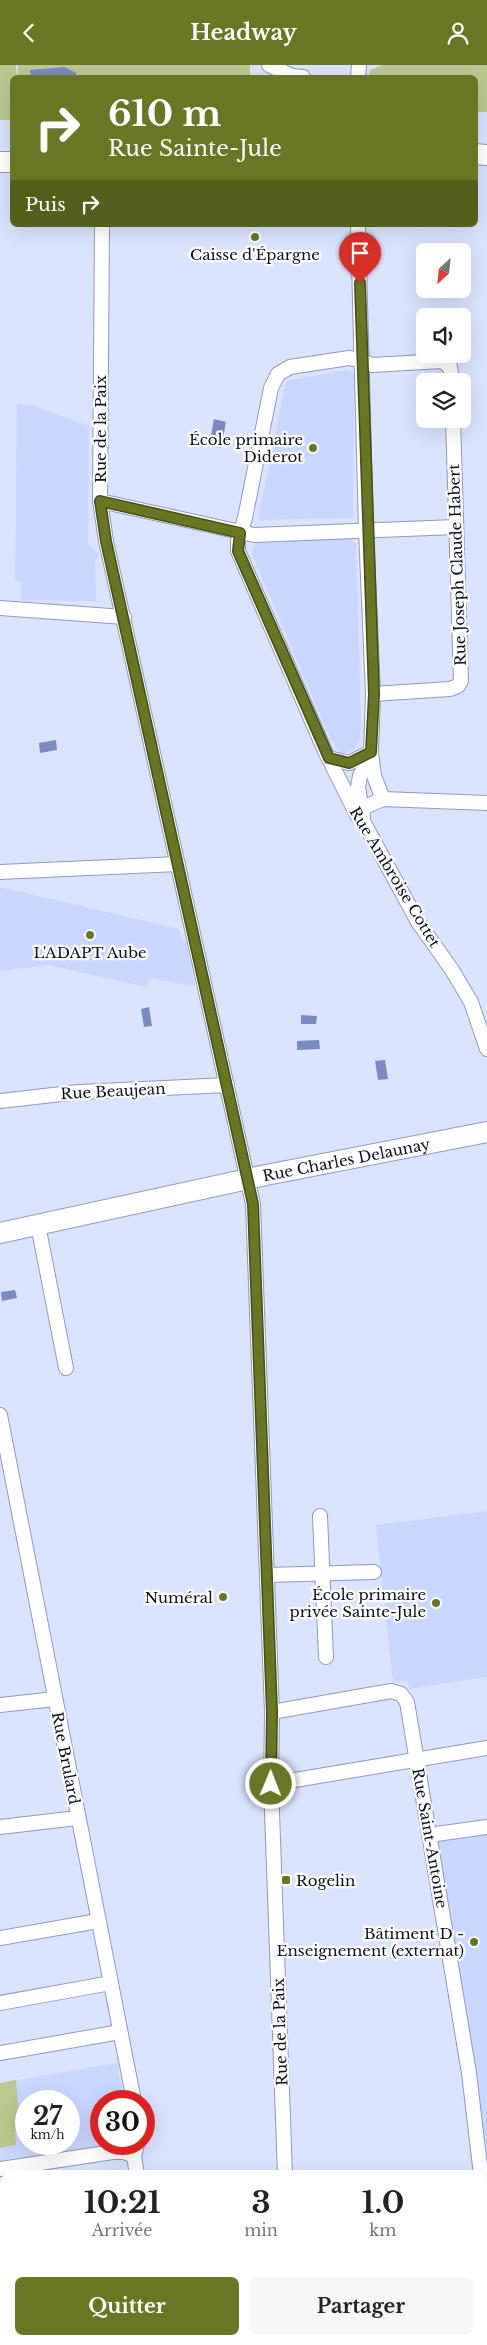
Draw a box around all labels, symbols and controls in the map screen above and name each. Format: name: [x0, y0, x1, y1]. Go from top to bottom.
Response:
icon: back: [15, 19, 43, 47]
text: Headway: [190, 19, 297, 46]
icon: person: [444, 19, 472, 47]
text: 610 m: [108, 92, 221, 135]
icon: right: [25, 95, 90, 160]
text: Rue Sainte-Jule: [108, 135, 282, 162]
icon: right: [76, 190, 104, 218]
text: Puis: [25, 193, 66, 216]
marker: Caisse d'Épargne: [249, 231, 261, 243]
pin: [339, 232, 381, 283]
icon: arrive: [346, 239, 374, 267]
north arrow: [416, 243, 471, 297]
map controls: [416, 243, 471, 428]
place label: Caisse d'Épargne: [190, 245, 320, 264]
button: sound: [416, 308, 471, 363]
button: layers: [416, 373, 471, 428]
street label: Rue de la Paix: [91, 375, 110, 483]
place label: École primaire Diderot: [189, 430, 303, 466]
marker: École primaire Diderot: [307, 442, 319, 454]
street label: Rue Joseph Claude Habert: [444, 463, 470, 666]
street label: Rue Ambroise Cottet: [345, 803, 445, 951]
marker: L'ADAPT Aube: [84, 929, 96, 941]
place label: L'ADAPT Aube: [33, 943, 147, 962]
street label: Rue Beaujean: [60, 1079, 166, 1103]
street label: Rue Charles Delaunay: [261, 1134, 432, 1185]
place label: École primaire privée Sainte-Jule: [290, 1585, 426, 1621]
place label: Numéral: [145, 1588, 213, 1607]
marker: Numéral: [217, 1591, 229, 1603]
marker: École primaire privée Sainte-Jule: [430, 1597, 442, 1609]
street label: Rue Brulard: [48, 1710, 84, 1806]
position arrow: [244, 1757, 296, 1809]
street label: Rue Saint-Antoine: [408, 1766, 452, 1910]
place label: Rogelin: [296, 1871, 355, 1890]
marker: Rogelin: [280, 1874, 292, 1886]
place label: Bâtiment D - Enseignement (externat): [277, 1924, 464, 1960]
marker: Bâtiment D - Enseignement (externat): [468, 1936, 480, 1948]
street label: Rue de la Paix: [269, 1978, 291, 2086]
speed limit sign: 30: [90, 2090, 155, 2155]
text: 27: [33, 2101, 62, 2132]
text: km/h: [30, 2127, 65, 2142]
text: 10:21: [84, 2184, 161, 2221]
text: 3: [251, 2184, 271, 2221]
text: 1.0: [361, 2184, 404, 2221]
text: Arrivée: [92, 2220, 152, 2240]
text: min: [244, 2220, 278, 2240]
text: km: [369, 2220, 396, 2240]
button: Quitter: [15, 2277, 239, 2335]
button: Partager: [249, 2277, 473, 2335]

